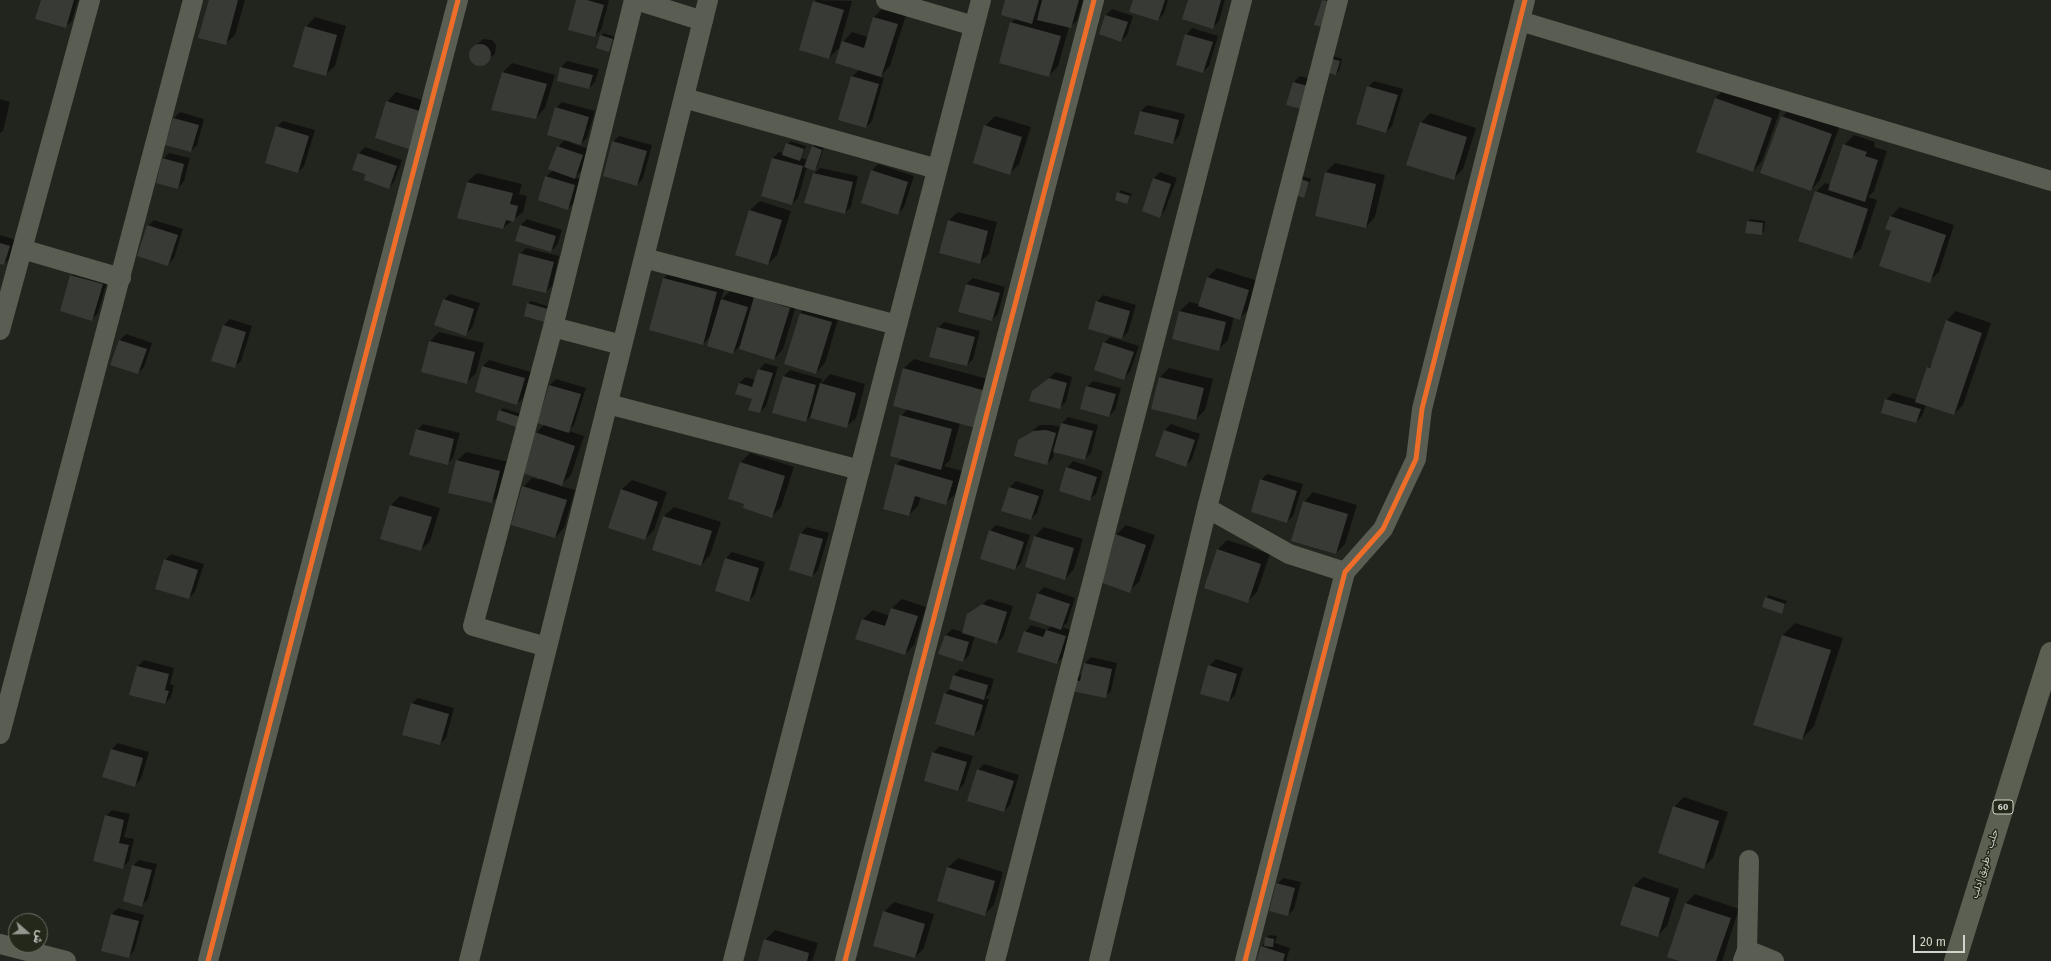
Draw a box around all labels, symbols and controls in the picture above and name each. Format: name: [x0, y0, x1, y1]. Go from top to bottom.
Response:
road number: 60: [1993, 800, 2013, 814]
street label: حلب - طريق إدلب: [1969, 828, 2001, 900]
north arrow: [8, 913, 48, 953]
scale bar: [1915, 927, 1967, 953]
text: ش: [30, 928, 47, 945]
text: 20 m: [1920, 935, 1946, 949]

